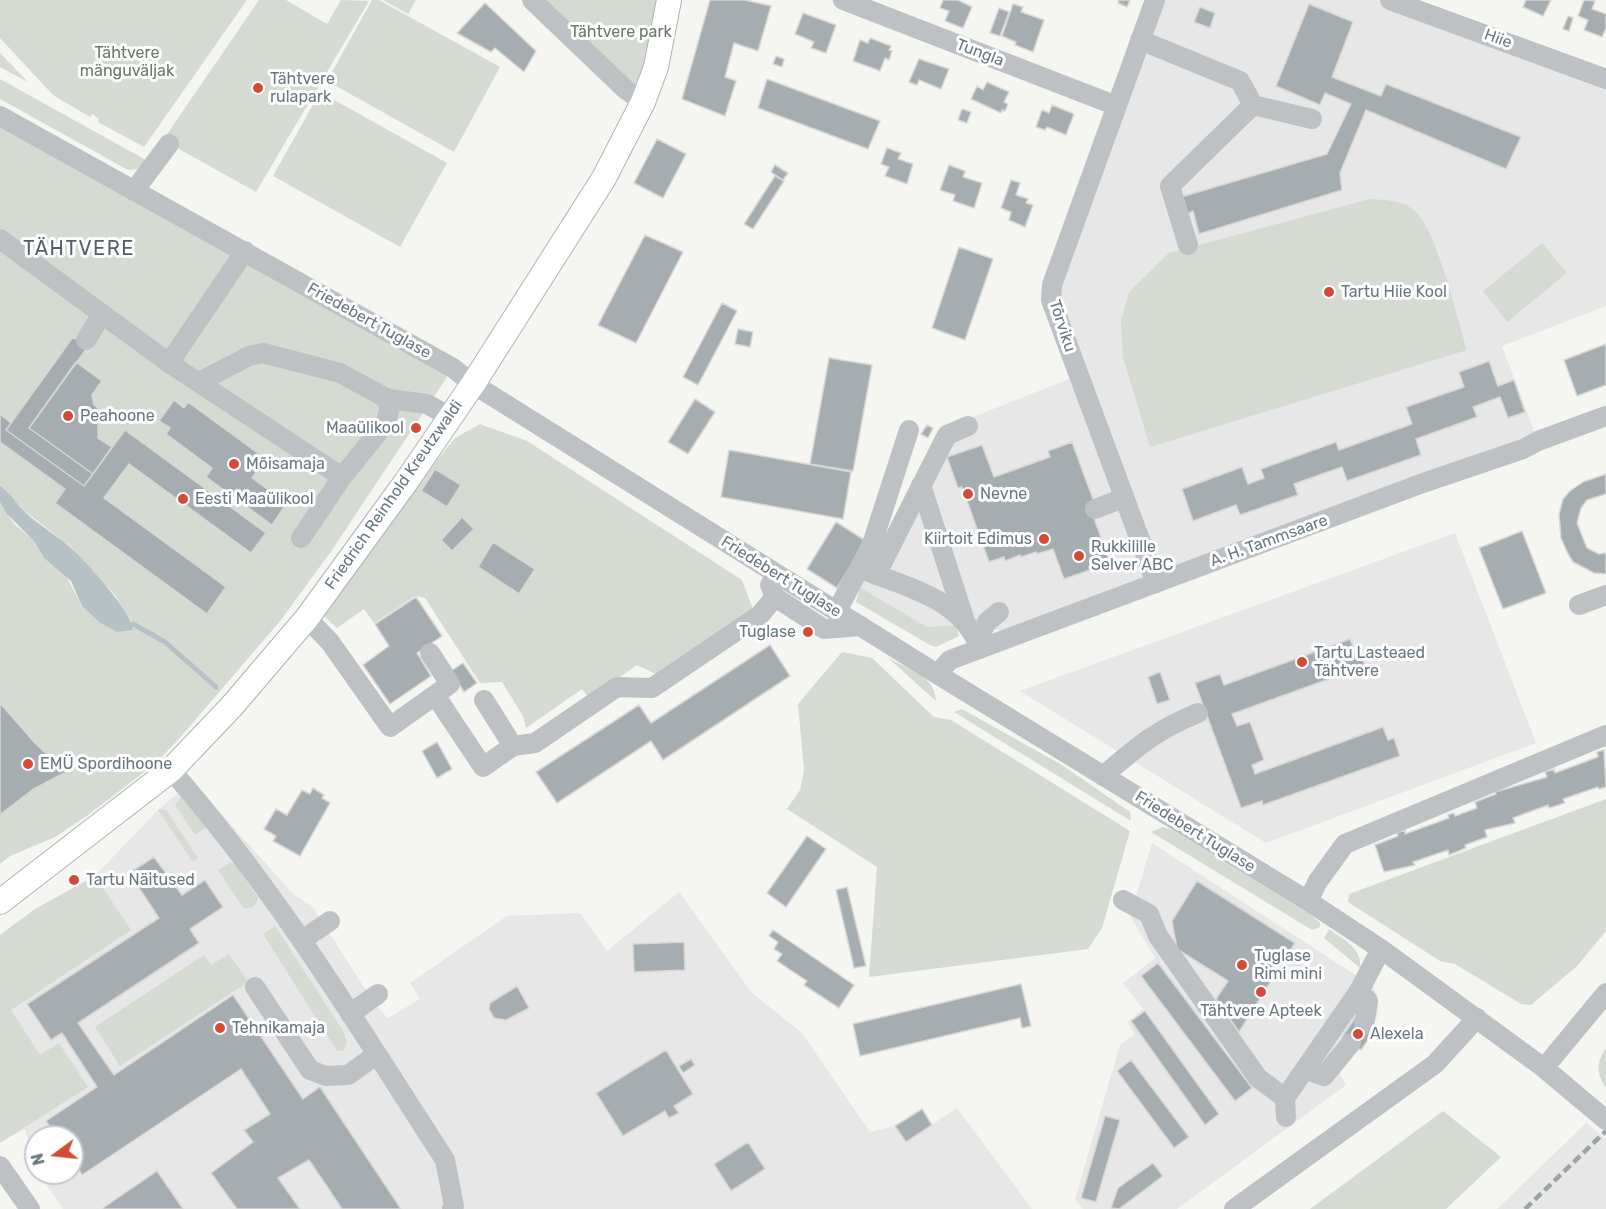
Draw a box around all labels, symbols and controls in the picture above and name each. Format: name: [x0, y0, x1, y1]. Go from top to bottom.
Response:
park label: Tähtvere park: [570, 22, 672, 42]
street label: Hiie: [1482, 25, 1514, 53]
street label: Tungla: [953, 35, 1007, 71]
park label: Tähtvere mänguväljak: [80, 43, 174, 81]
place label: Tähtvere rulapark: [270, 69, 335, 107]
marker: Tähtvere rulapark: [251, 81, 265, 95]
district label: TÄHTVERE: [23, 237, 135, 261]
street label: Friedebert Tuglase: [304, 279, 434, 363]
place label: Tartu Hiie Kool: [1341, 282, 1447, 302]
marker: Tartu Hiie Kool: [1322, 285, 1336, 299]
street label: Tõrviku: [1045, 298, 1079, 354]
street label: Friedrich Reinhold Kreutzwaldi: [321, 397, 467, 593]
place label: Peahoone: [80, 406, 155, 426]
marker: Peahoone: [61, 409, 75, 423]
place label: Maaülikool: [326, 418, 404, 438]
marker: Maaülikool: [409, 421, 423, 435]
place label: Mõisamaja: [246, 454, 325, 474]
marker: Mõisamaja: [227, 457, 241, 471]
place label: Nevne: [980, 484, 1027, 504]
marker: Nevne: [961, 487, 975, 501]
place label: Eesti Maaülikool: [195, 489, 314, 509]
marker: Eesti Maaülikool: [176, 492, 190, 506]
street label: A. H. Tammsaare: [1208, 511, 1330, 571]
place label: Kiirtoit Edimus: [924, 529, 1032, 549]
street label: Friedebert Tuglase: [717, 532, 845, 622]
marker: Kiirtoit Edimus: [1037, 532, 1051, 546]
place label: Rukkilille Selver ABC: [1091, 537, 1173, 575]
marker: Rukkilille Selver ABC: [1072, 549, 1086, 563]
place label: Tuglase: [739, 622, 796, 642]
marker: Tuglase: [801, 625, 815, 639]
place label: Tartu Lasteaed Tähtvere: [1314, 643, 1425, 681]
marker: Tartu Lasteaed Tähtvere: [1295, 655, 1309, 669]
place label: EMÜ Spordihoone: [40, 754, 172, 774]
marker: EMÜ Spordihoone: [21, 757, 35, 771]
street label: Friedebert Tuglase: [1131, 787, 1259, 877]
place label: Tartu Näitused: [86, 870, 195, 890]
marker: Tartu Näitused: [67, 873, 81, 887]
place label: Tuglase Rimi mini: [1254, 946, 1322, 984]
marker: Tuglase Rimi mini: [1235, 958, 1249, 972]
marker: Tähtvere Apteek: [1254, 985, 1268, 999]
place label: Tähtvere Apteek: [1200, 1001, 1322, 1021]
place label: Tehnikamaja: [232, 1018, 325, 1038]
marker: Tehnikamaja: [213, 1021, 227, 1035]
place label: Alexela: [1370, 1024, 1423, 1044]
marker: Alexela: [1351, 1027, 1365, 1041]
north arrow: [24, 1125, 84, 1185]
text: N: [27, 1151, 49, 1167]

